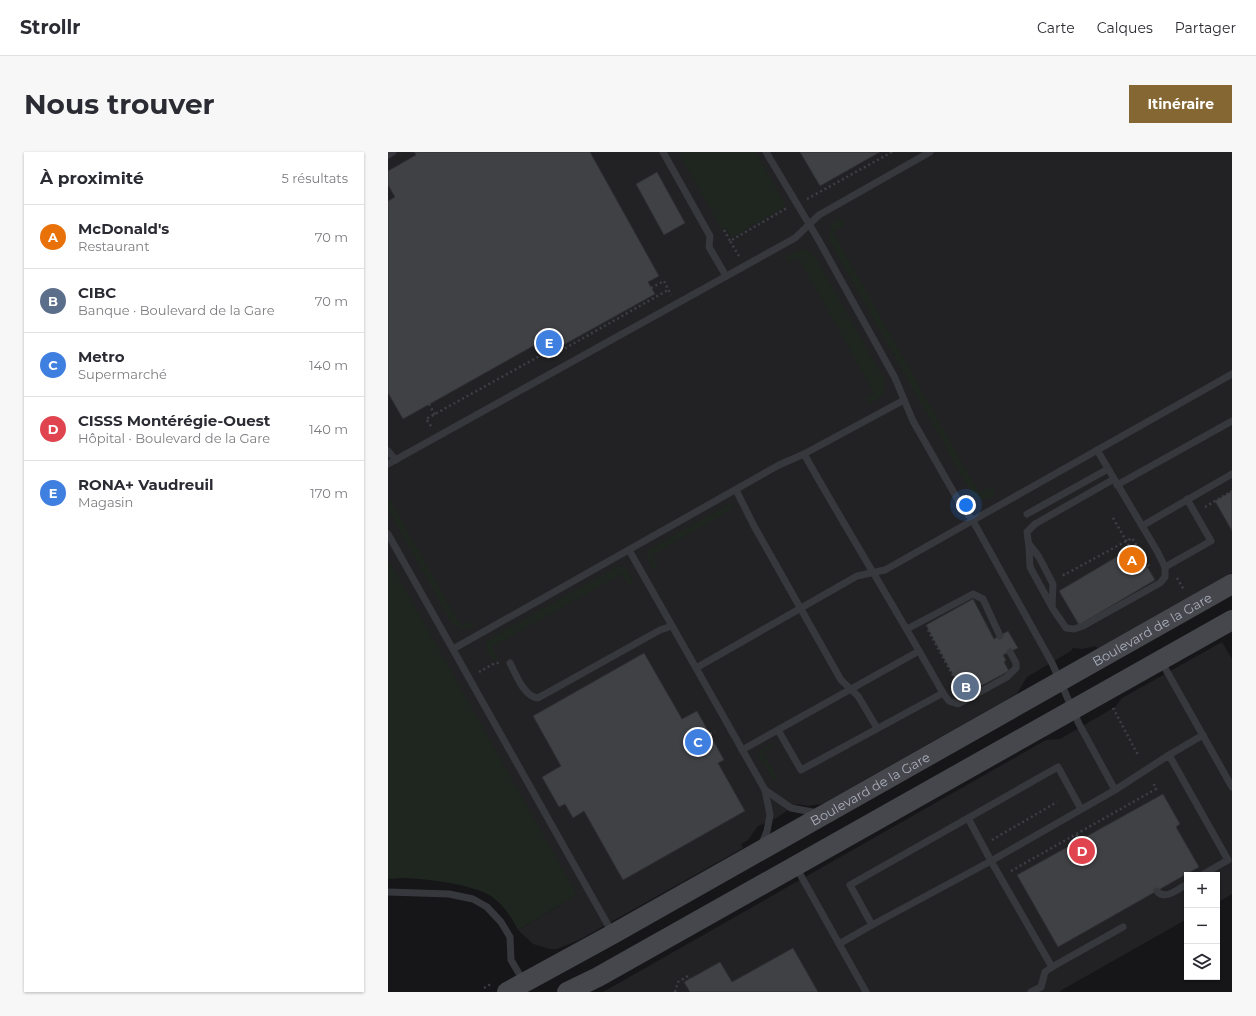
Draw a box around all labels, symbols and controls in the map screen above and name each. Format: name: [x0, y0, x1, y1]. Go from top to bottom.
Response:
text: Strollr: [20, 16, 81, 39]
text: Carte: [1037, 19, 1075, 37]
text: Calques: [1097, 19, 1153, 37]
text: Partager: [1175, 19, 1236, 37]
button: Itinéraire: [1129, 85, 1232, 123]
text: Nous trouver: [24, 87, 215, 121]
text: À proximité: [40, 168, 144, 188]
text: 5 résultats: [282, 170, 348, 186]
text: McDonald's: [78, 219, 169, 238]
text: A: [48, 229, 58, 245]
text: 70 m: [315, 229, 348, 245]
text: Restaurant: [78, 238, 149, 254]
text: CIBC: [78, 283, 116, 302]
text: B: [48, 293, 58, 309]
text: 70 m: [315, 293, 348, 309]
text: Banque · Boulevard de la Gare: [78, 302, 275, 318]
pin: E: [536, 328, 562, 358]
text: Metro: [78, 347, 124, 366]
text: C: [48, 357, 58, 373]
text: 140 m: [309, 357, 348, 373]
text: Supermarché: [78, 366, 167, 382]
text: CISSS Montérégie-Ouest: [78, 411, 270, 430]
text: D: [48, 421, 58, 437]
text: 140 m: [309, 421, 348, 437]
text: Hôpital · Boulevard de la Gare: [78, 430, 270, 446]
text: RONA+ Vaudreuil: [78, 475, 214, 494]
text: E: [49, 485, 57, 501]
text: 170 m: [310, 485, 348, 501]
text: Magasin: [78, 494, 133, 510]
your location: [956, 495, 976, 515]
pin: A: [1119, 545, 1145, 575]
street label: Boulevard de la Gare: [1089, 589, 1215, 669]
pin: B: [953, 672, 979, 702]
pin: C: [685, 727, 711, 757]
street label: Boulevard de la Gare: [807, 748, 933, 829]
pin: D: [1069, 836, 1095, 866]
map controls: [1184, 872, 1220, 980]
button: +: [1184, 872, 1220, 908]
button: −: [1184, 908, 1220, 944]
button: layers: [1184, 944, 1220, 980]

